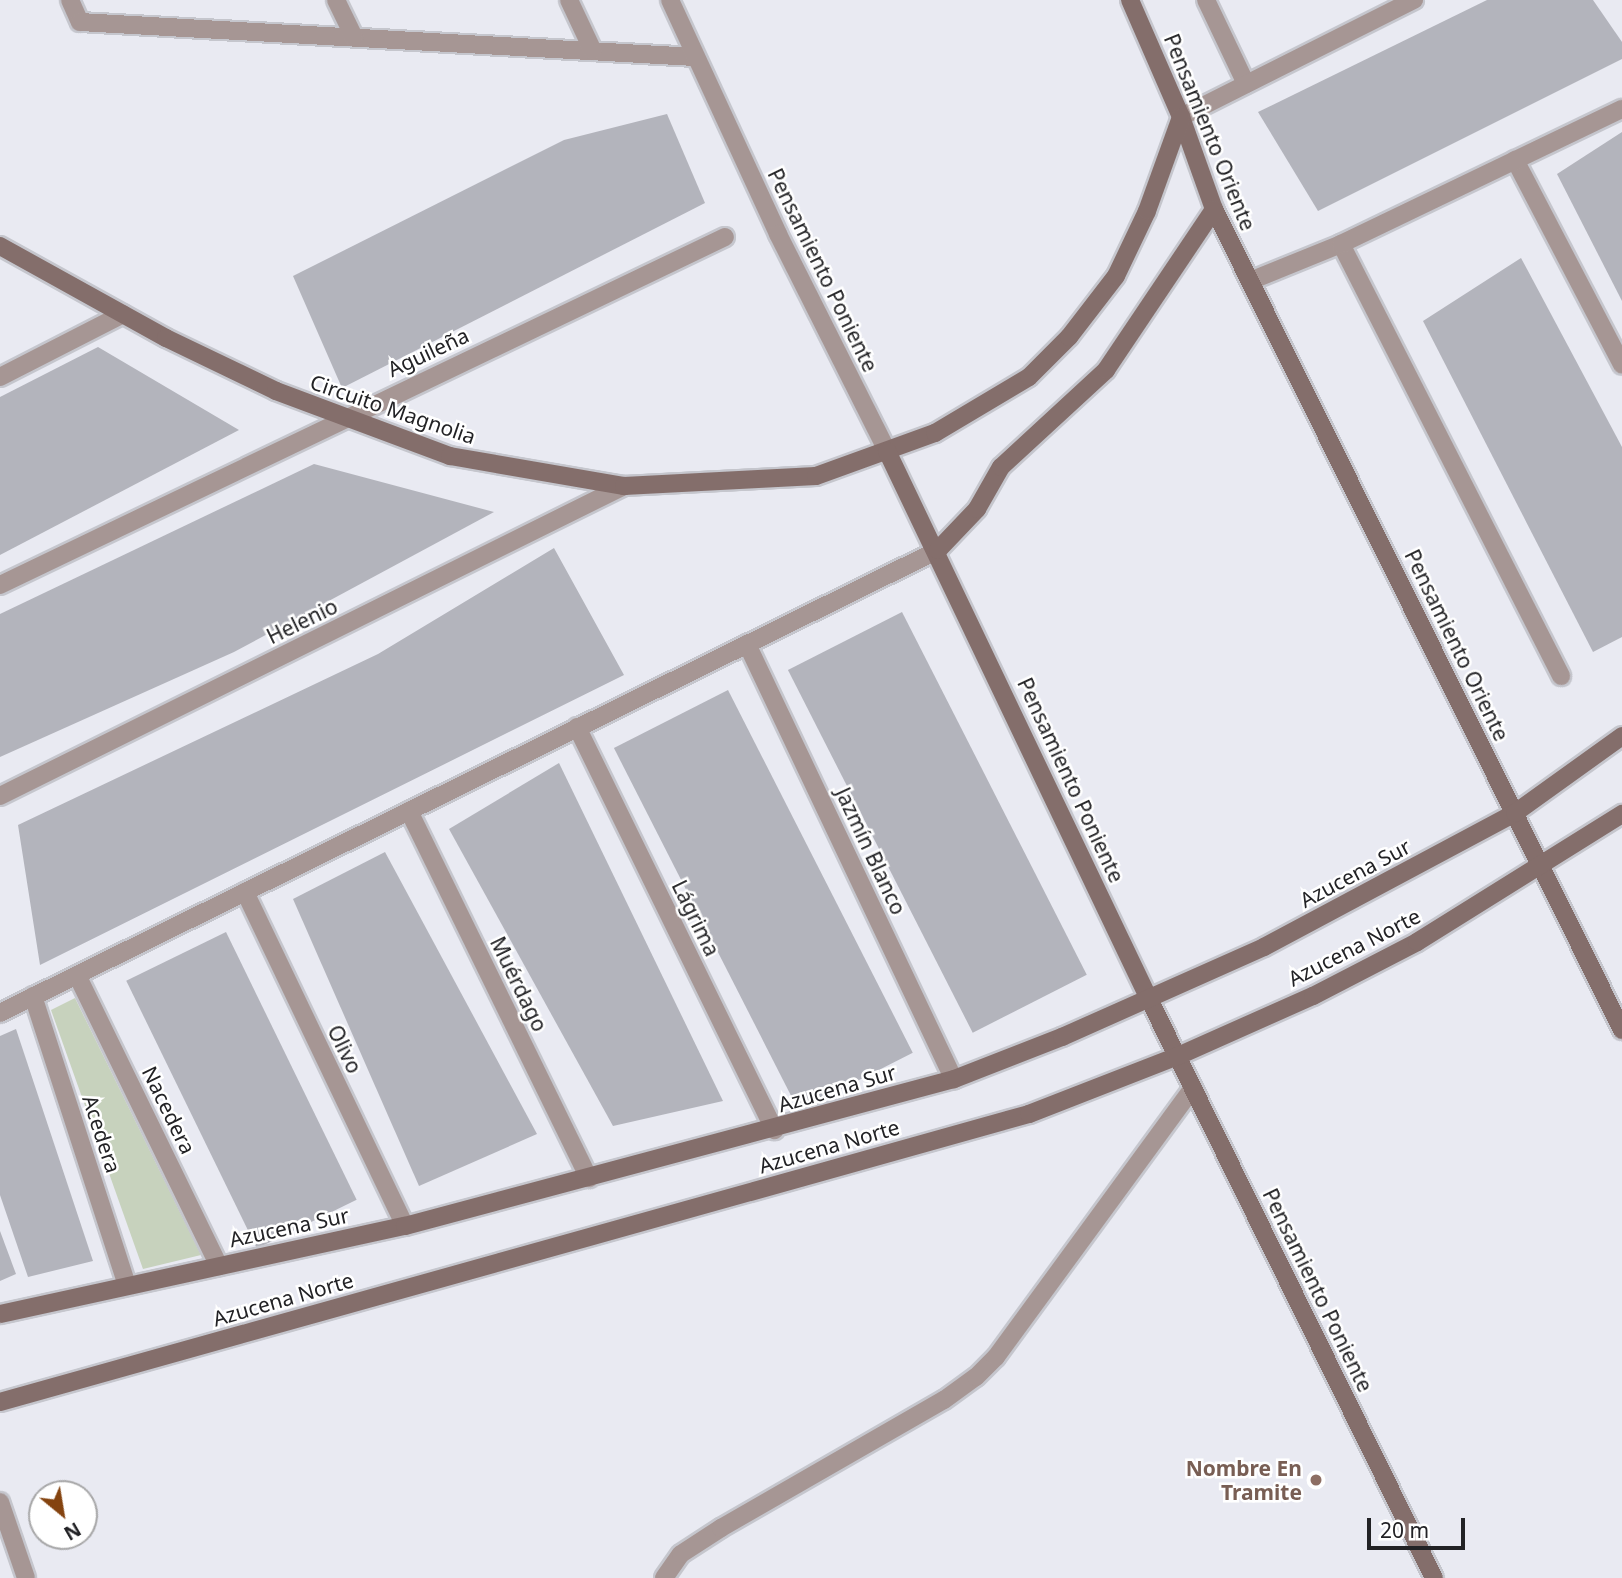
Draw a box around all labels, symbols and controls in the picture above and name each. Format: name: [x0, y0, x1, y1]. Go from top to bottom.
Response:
street label: Pensamiento Oriente: [1159, 30, 1261, 234]
street label: Pensamiento Poniente: [763, 164, 883, 376]
street label: Aguileña: [383, 322, 473, 382]
street label: Circuito Magnolia: [307, 369, 479, 449]
street label: Pensamiento Oriente: [1400, 545, 1514, 745]
street label: Helenio: [262, 593, 342, 649]
street label: Pensamiento Poniente: [1012, 674, 1130, 886]
street label: Jazmín Blanco: [831, 783, 911, 919]
street label: Azucena Sur: [1295, 833, 1415, 913]
street label: Lágrima: [667, 876, 725, 960]
street label: Azucena Norte: [1284, 903, 1424, 991]
street label: Muérdago: [485, 932, 553, 1036]
street label: Olivo: [323, 1021, 367, 1077]
street label: Azucena Sur: [775, 1059, 899, 1117]
street label: Nacedera: [137, 1062, 201, 1158]
street label: Acedera: [78, 1092, 126, 1176]
street label: Azucena Norte: [756, 1114, 902, 1178]
street label: Pensamiento Poniente: [1258, 1184, 1378, 1396]
street label: Azucena Sur: [227, 1202, 351, 1252]
street label: Azucena Norte: [210, 1267, 356, 1331]
place label: Nombre En Tramite: [1186, 1455, 1302, 1505]
marker: Nombre En Tramite: [1308, 1472, 1324, 1488]
north arrow: [28, 1480, 98, 1550]
scale bar: [1370, 1504, 1468, 1548]
text: N: [59, 1516, 86, 1547]
text: 20 m: [1380, 1516, 1429, 1544]

